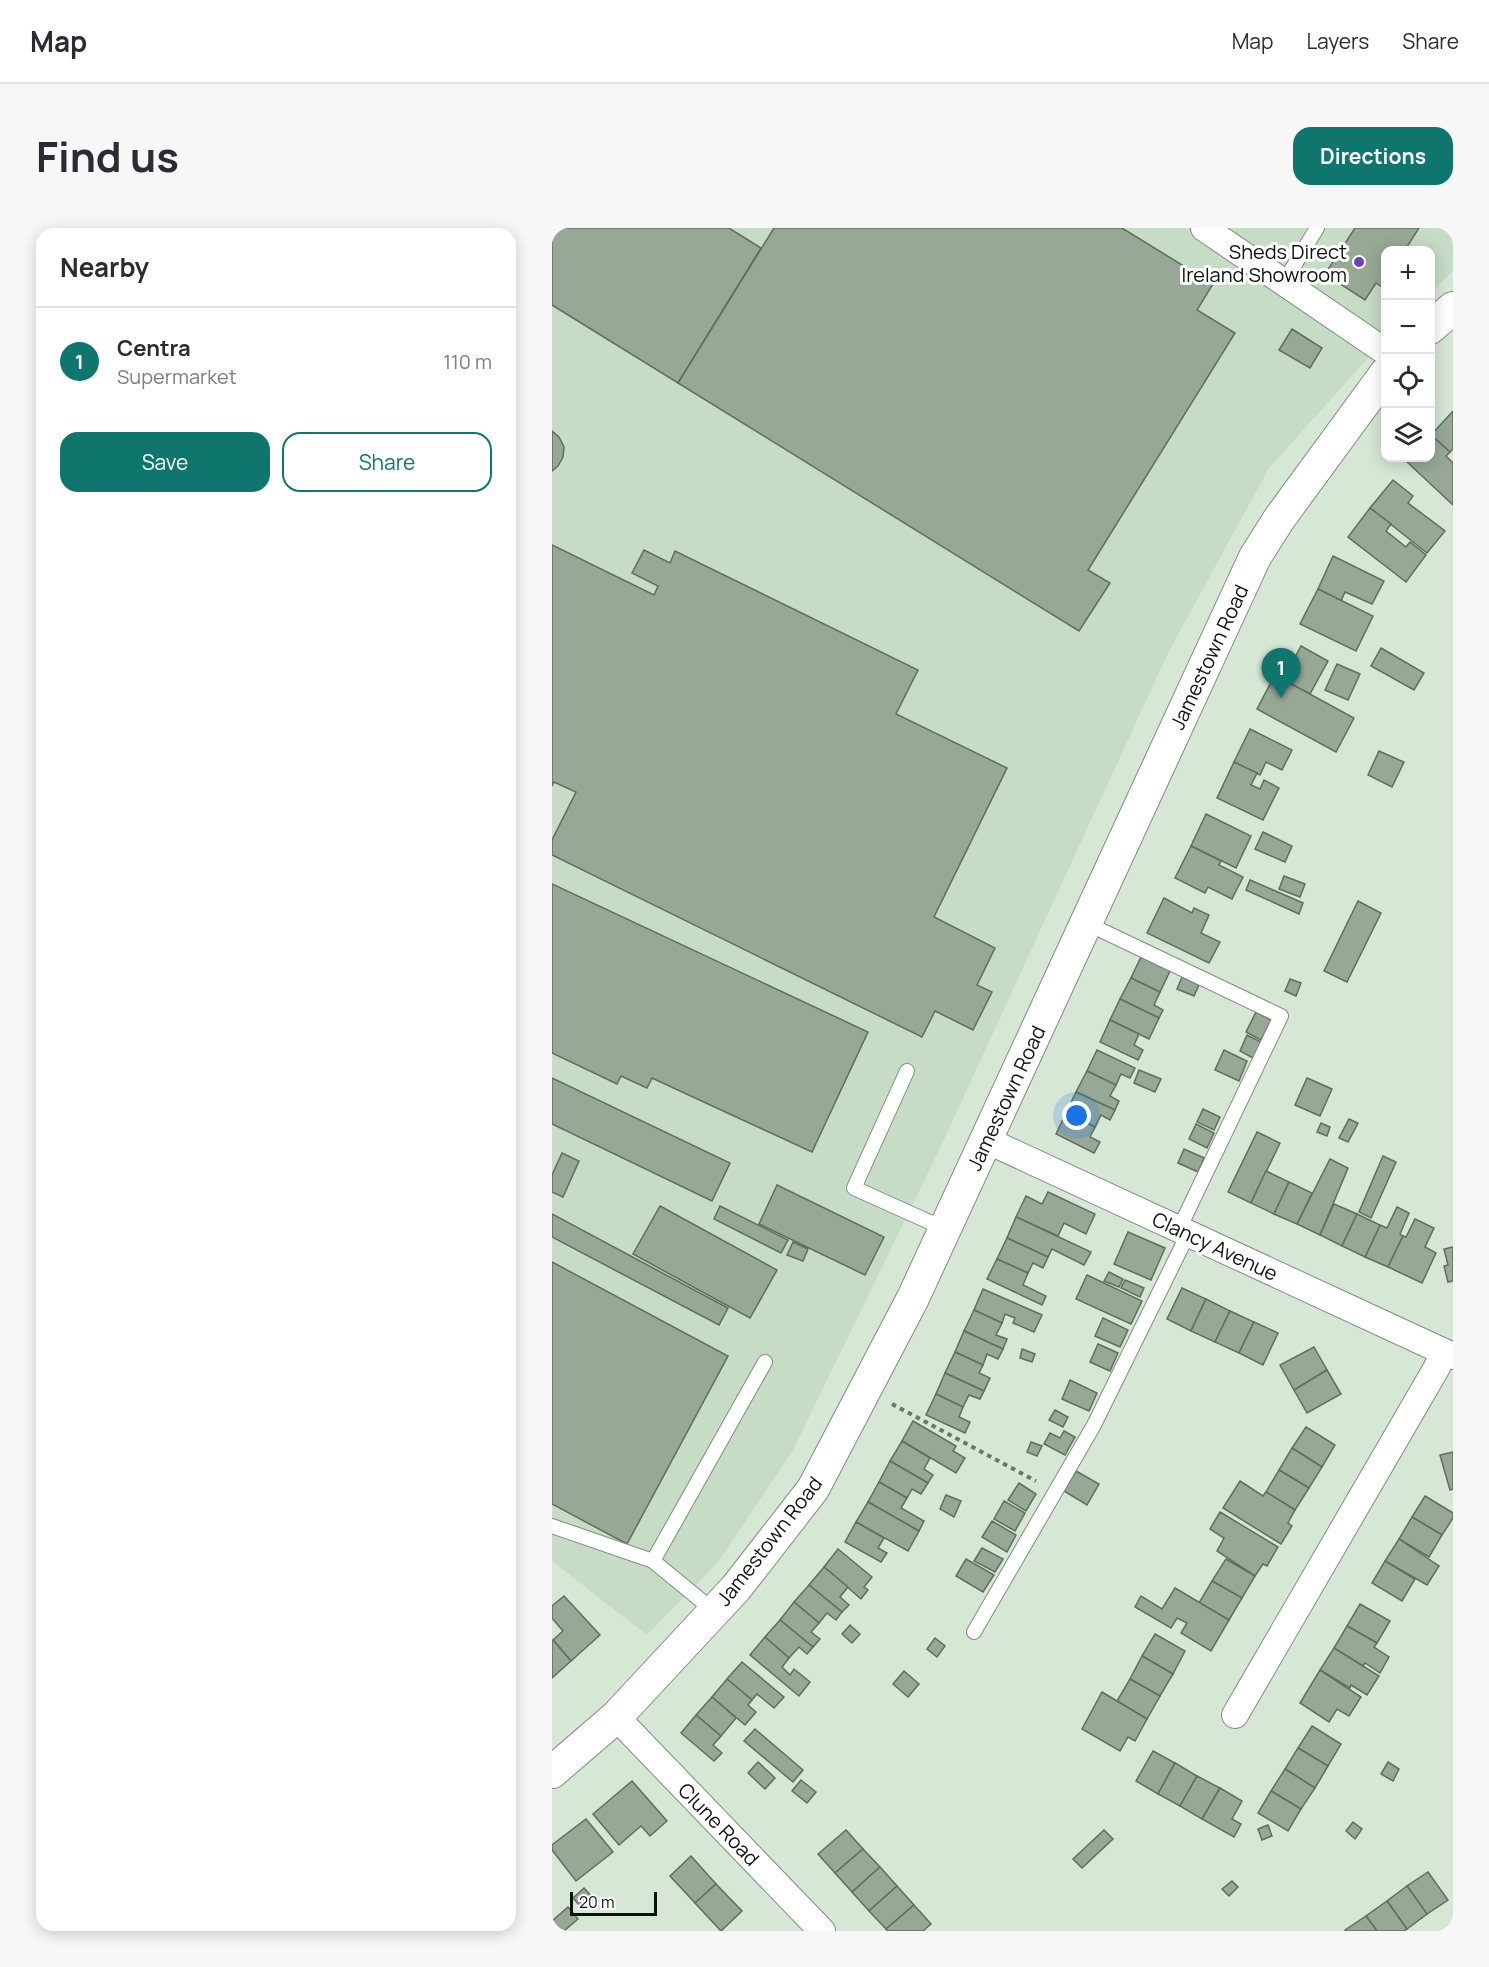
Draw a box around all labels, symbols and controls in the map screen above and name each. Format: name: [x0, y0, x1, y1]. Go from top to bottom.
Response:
text: Map: [30, 22, 87, 60]
text: Map: [1232, 27, 1273, 55]
text: Layers: [1306, 27, 1369, 55]
text: Share: [1402, 27, 1459, 55]
text: Find us: [36, 127, 179, 185]
button: Directions: [1293, 127, 1453, 185]
place label: Sheds Direct Ireland Showroom: [1182, 238, 1347, 288]
map controls: [1381, 246, 1435, 462]
button: +: [1381, 246, 1435, 300]
text: Nearby: [60, 249, 149, 285]
marker: Sheds Direct Ireland Showroom: [1352, 255, 1366, 269]
button: −: [1381, 300, 1435, 354]
text: Centra: [117, 333, 191, 363]
text: 1: [75, 348, 84, 375]
text: 110 m: [443, 348, 492, 375]
button: locate: [1381, 354, 1435, 408]
text: Supermarket: [117, 363, 237, 390]
button: layers: [1381, 408, 1435, 462]
button: Save: [60, 432, 270, 492]
button: Share: [282, 432, 492, 492]
street label: Jamestown Road: [1164, 580, 1254, 734]
pin: 1: [1262, 648, 1300, 698]
street label: Jamestown Road: [961, 1021, 1051, 1175]
your location: [1062, 1101, 1091, 1130]
street label: Clancy Avenue: [1148, 1205, 1282, 1287]
street label: Jamestown Road: [710, 1471, 828, 1611]
street label: Clune Road: [673, 1777, 765, 1871]
scale bar: [570, 1889, 657, 1916]
text: 20 m: [579, 1891, 615, 1913]

